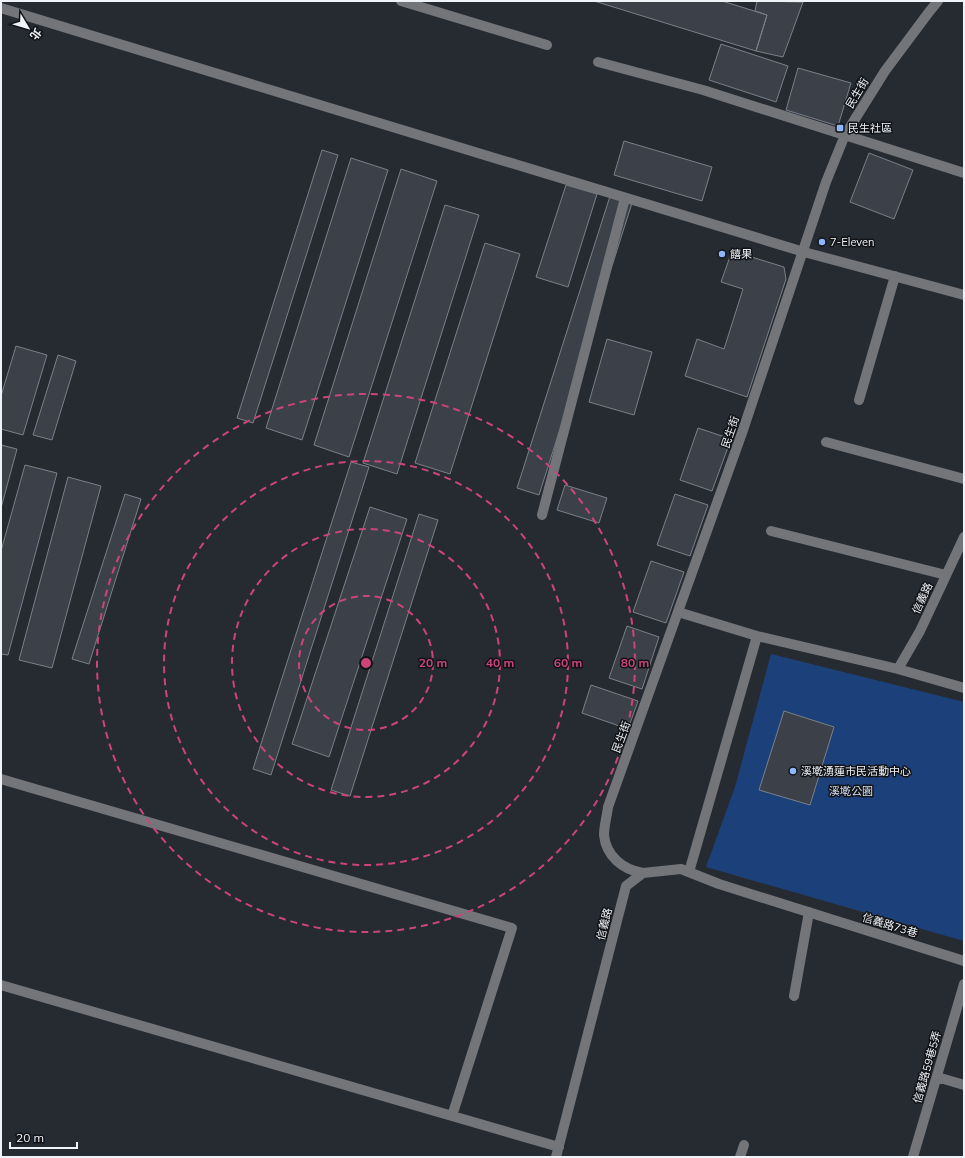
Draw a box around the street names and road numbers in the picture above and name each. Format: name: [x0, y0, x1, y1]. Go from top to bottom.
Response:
street label: 民生街: [843, 75, 871, 111]
street label: 民生街: [718, 414, 742, 450]
street label: 信義路: [909, 580, 935, 616]
street label: 民生街: [609, 719, 633, 755]
street label: 信義路: [593, 906, 615, 942]
street label: 信義路73巷: [861, 910, 919, 940]
street label: 信義路59巷5弄: [910, 1029, 944, 1105]

